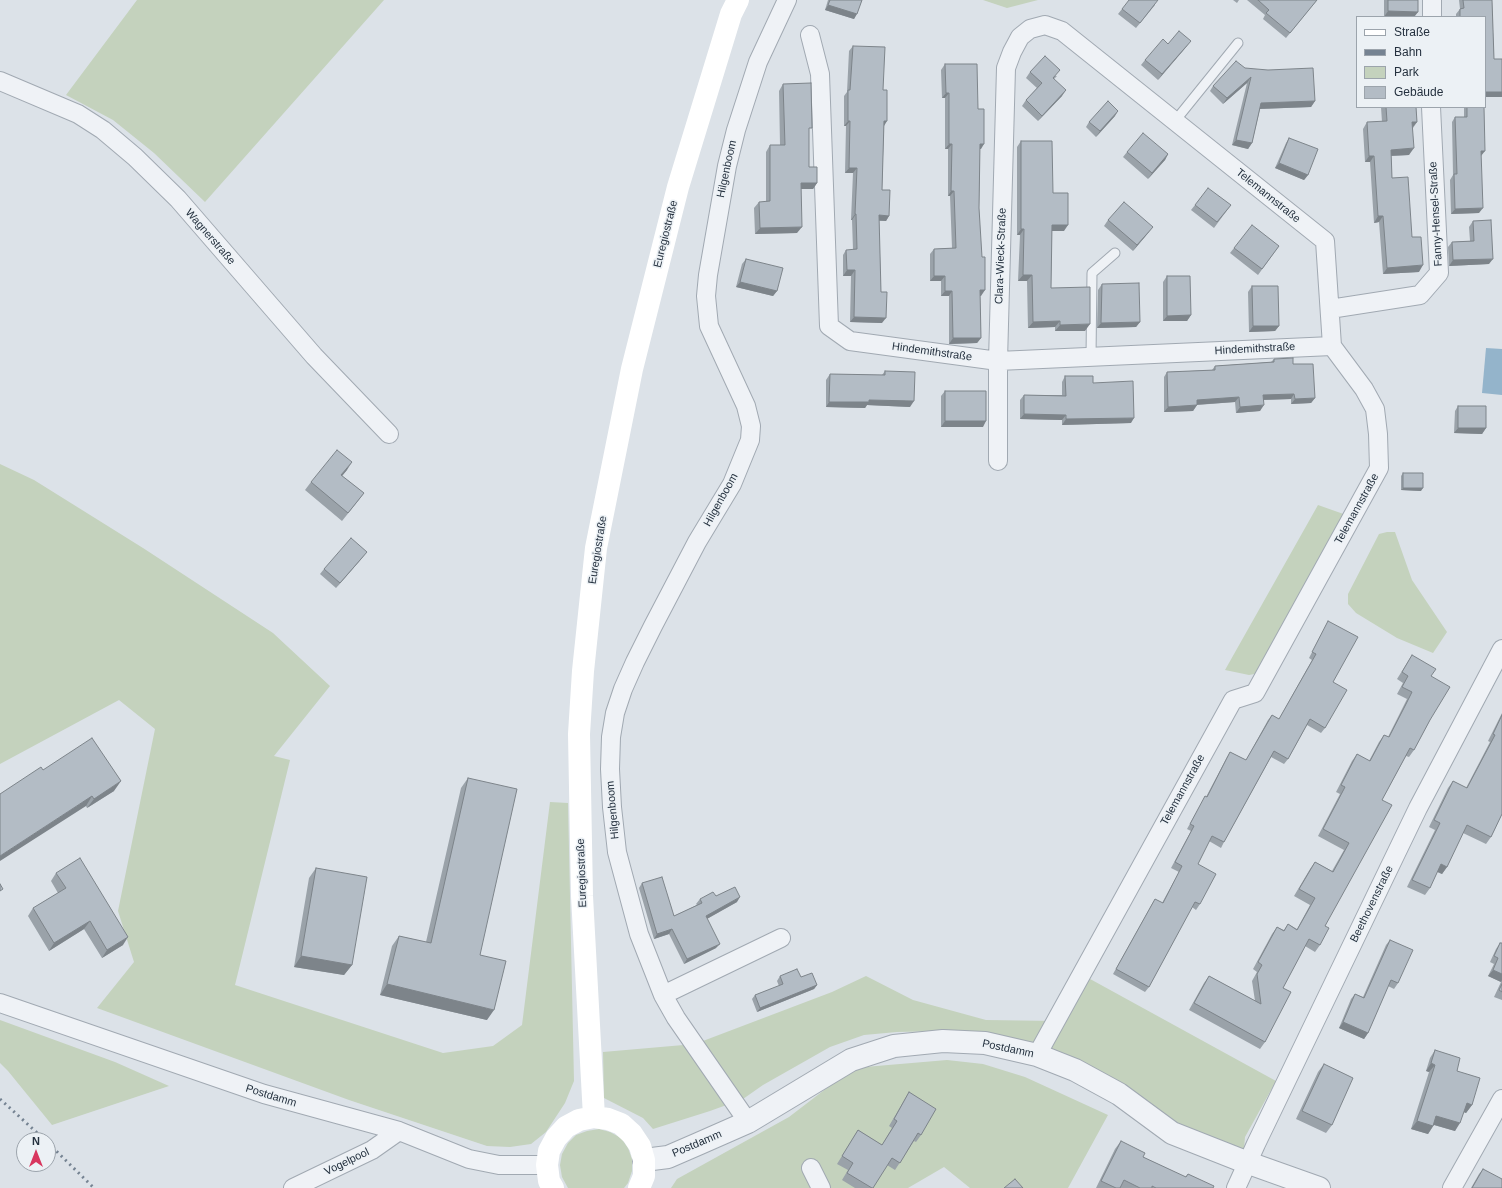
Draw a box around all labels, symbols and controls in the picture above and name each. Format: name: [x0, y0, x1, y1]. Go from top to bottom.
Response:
legend: [1356, 16, 1486, 108]
text: Straße: [1394, 25, 1430, 39]
text: Bahn: [1394, 45, 1422, 59]
text: Park: [1394, 65, 1419, 79]
text: Gebäude: [1394, 85, 1443, 99]
street label: Hilgenboom: [714, 139, 740, 199]
street label: Fanny-Hensel-Straße: [1427, 161, 1445, 267]
street label: Telemannstraße: [1233, 166, 1303, 226]
street label: Euregiostraße: [651, 199, 681, 269]
street label: Wagnerstraße: [182, 207, 238, 267]
street label: Clara-Wieck-Straße: [993, 208, 1009, 304]
street label: Hindemithstraße: [891, 340, 973, 364]
street label: Hindemithstraße: [1214, 340, 1296, 358]
street label: Hilgenboom: [701, 471, 741, 529]
street label: Telemannstraße: [1332, 471, 1382, 547]
street label: Euregiostraße: [586, 515, 610, 585]
street label: Telemannstraße: [1158, 752, 1208, 828]
street label: Hilgenboom: [604, 780, 622, 840]
street label: Euregiostraße: [574, 838, 590, 908]
street label: Beethovenstraße: [1348, 863, 1396, 945]
street label: Postdamm: [981, 1037, 1035, 1061]
street label: Postdamm: [244, 1082, 298, 1110]
street label: Postdamm: [670, 1128, 724, 1160]
north arrow: [16, 1132, 56, 1172]
text: N: [32, 1135, 40, 1147]
street label: Vogelpool: [322, 1145, 372, 1179]

